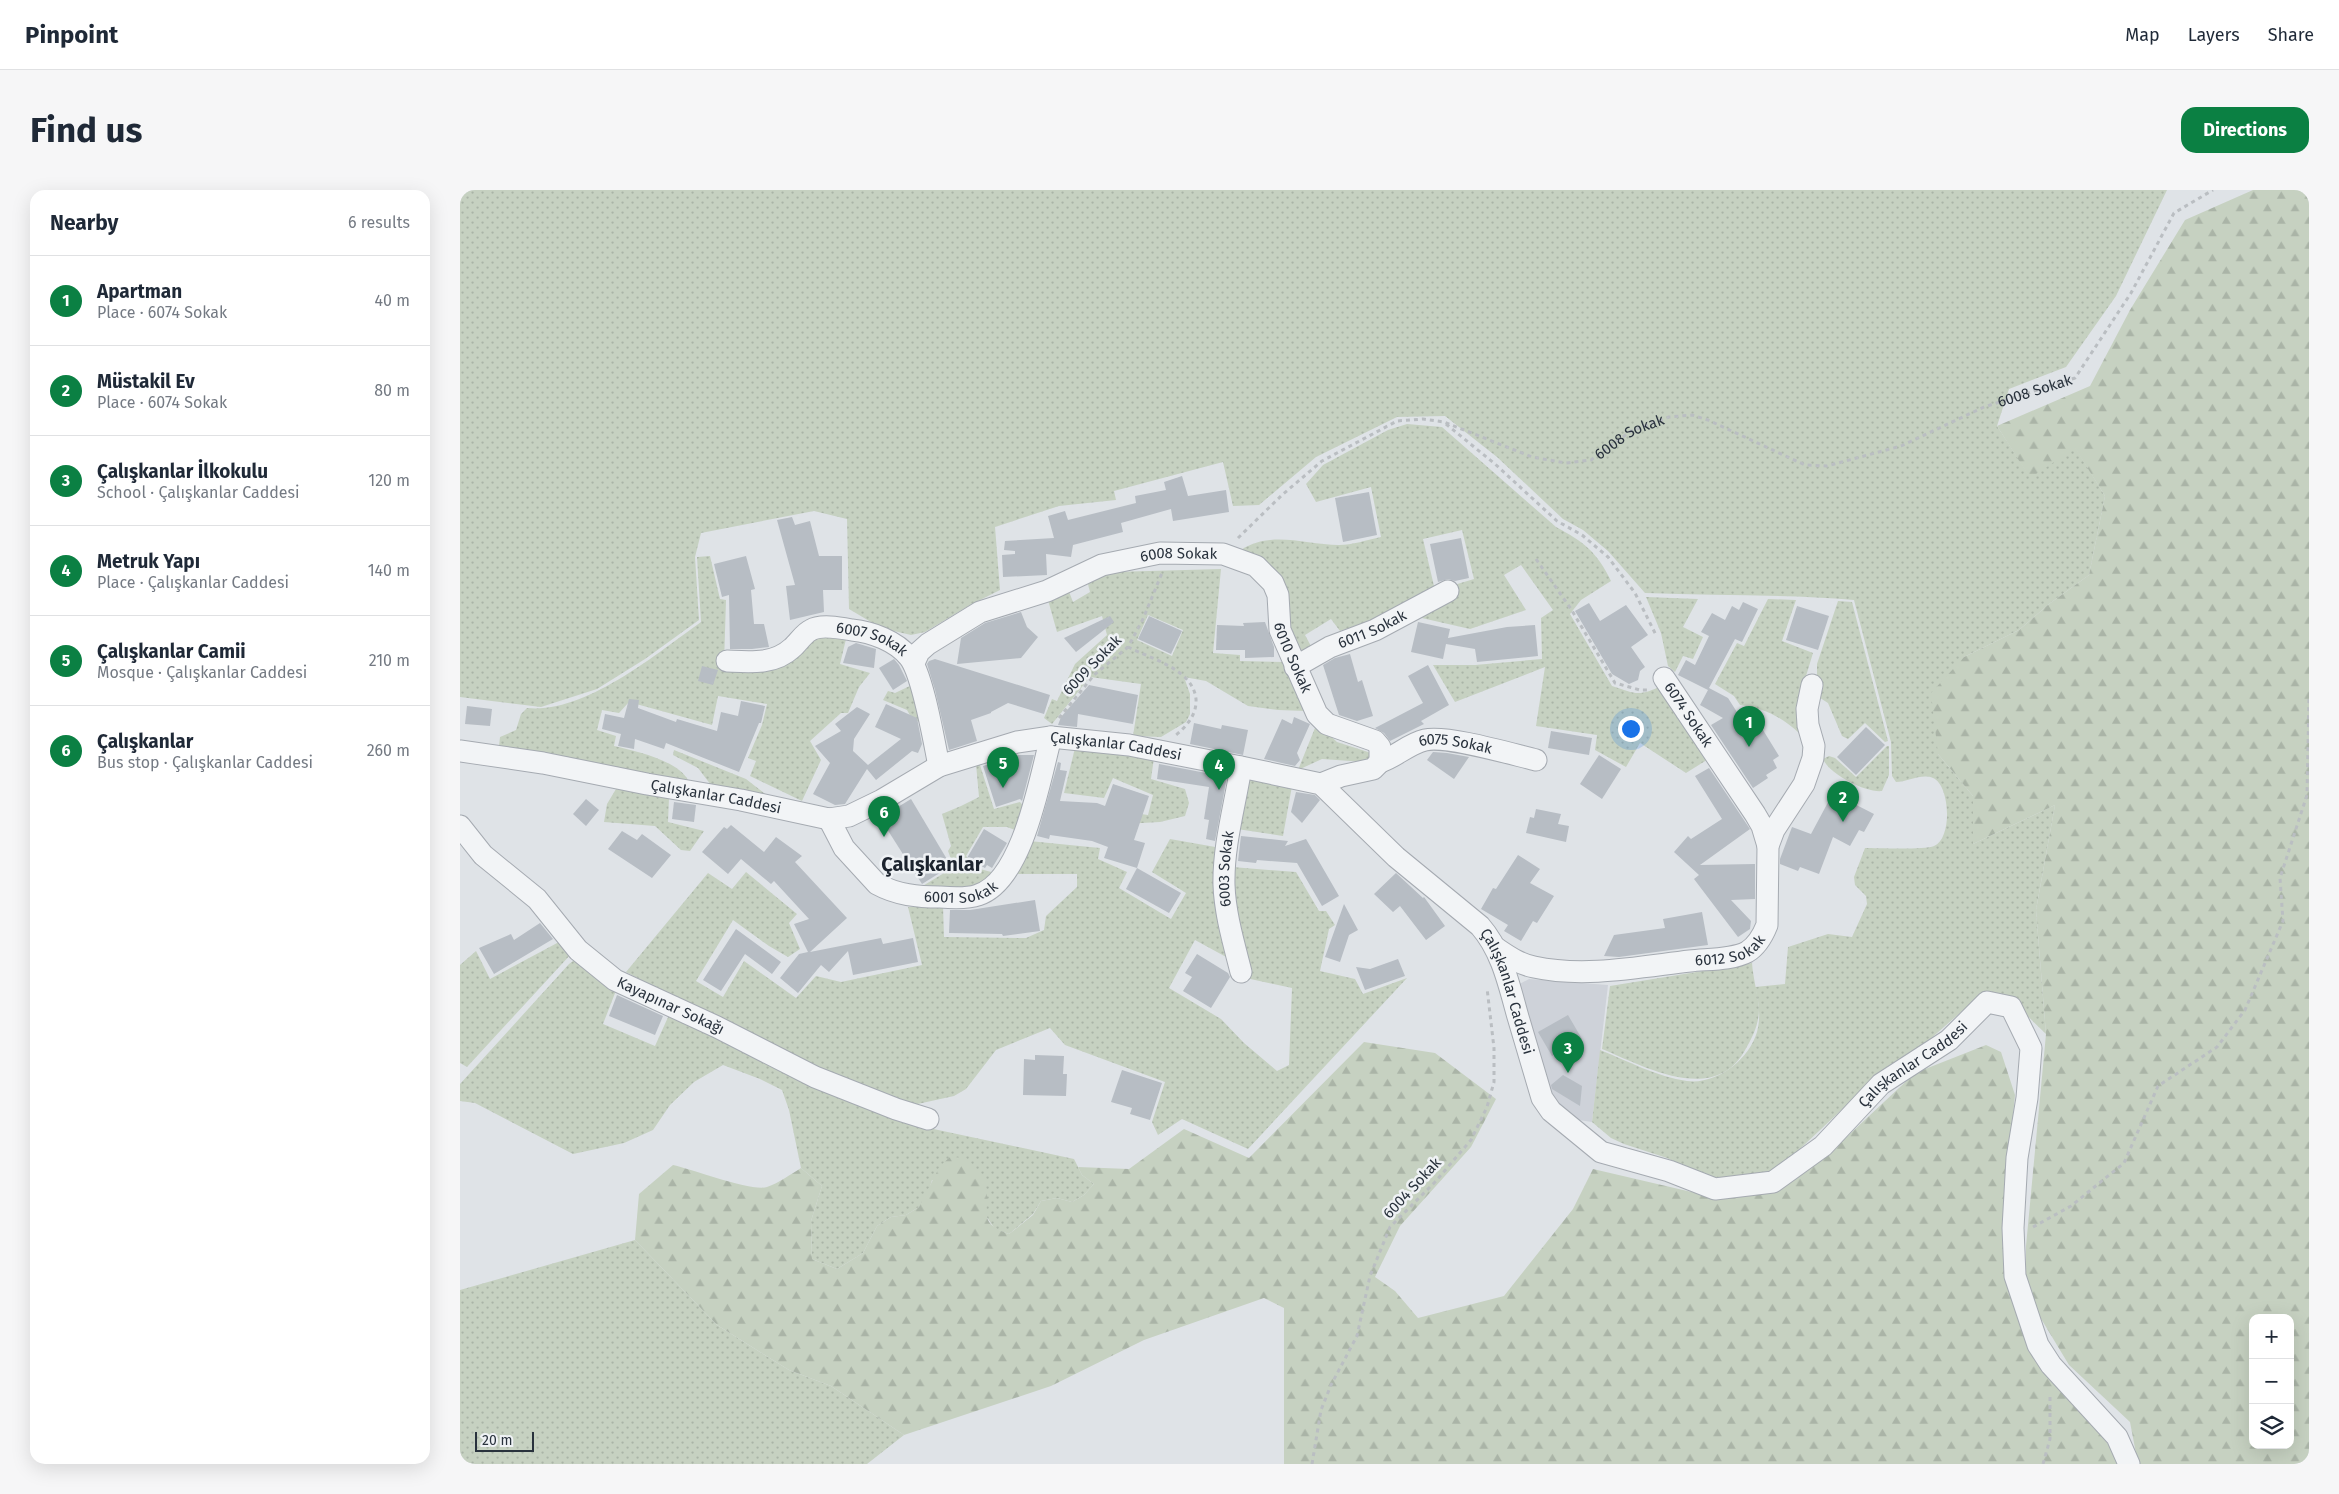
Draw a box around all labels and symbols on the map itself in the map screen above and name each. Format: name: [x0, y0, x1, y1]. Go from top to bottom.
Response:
street label: 6008 Sokak: [1995, 370, 2075, 411]
street label: 6008 Sokak: [1591, 411, 1667, 463]
street label: 6008 Sokak: [1138, 544, 1218, 566]
street label: 6011 Sokak: [1335, 606, 1410, 652]
street label: 6007 Sokak: [835, 619, 912, 660]
street label: 6010 Sokak: [1271, 622, 1316, 696]
street label: 6009 Sokak: [1059, 631, 1125, 699]
street label: 6074 Sokak: [1660, 679, 1717, 751]
pin: 1: [1733, 706, 1765, 747]
your location: [1618, 716, 1644, 742]
street label: Çalışkanlar Caddesi: [1049, 728, 1183, 764]
street label: 6075 Sokak: [1416, 730, 1494, 758]
pin: 5: [987, 747, 1019, 788]
pin: 4: [1203, 749, 1235, 790]
street label: Çalışkanlar Caddesi: [649, 776, 783, 817]
pin: 2: [1827, 781, 1859, 822]
pin: 6: [868, 796, 900, 837]
street label: 6003 Sokak: [1215, 829, 1238, 908]
district label: Çalışkanlar: [881, 852, 984, 877]
street label: 6001 Sokak: [923, 877, 1002, 907]
street label: Çalışkanlar Caddesi: [1476, 925, 1538, 1056]
street label: 6012 Sokak: [1694, 931, 1769, 969]
street label: Kayapınar Sokağı: [614, 973, 727, 1038]
street label: Çalışkanlar Caddesi: [1855, 1018, 1971, 1111]
pin: 3: [1552, 1032, 1584, 1073]
street label: 6004 Sokak: [1379, 1154, 1445, 1222]
scale bar: [475, 1429, 534, 1452]

